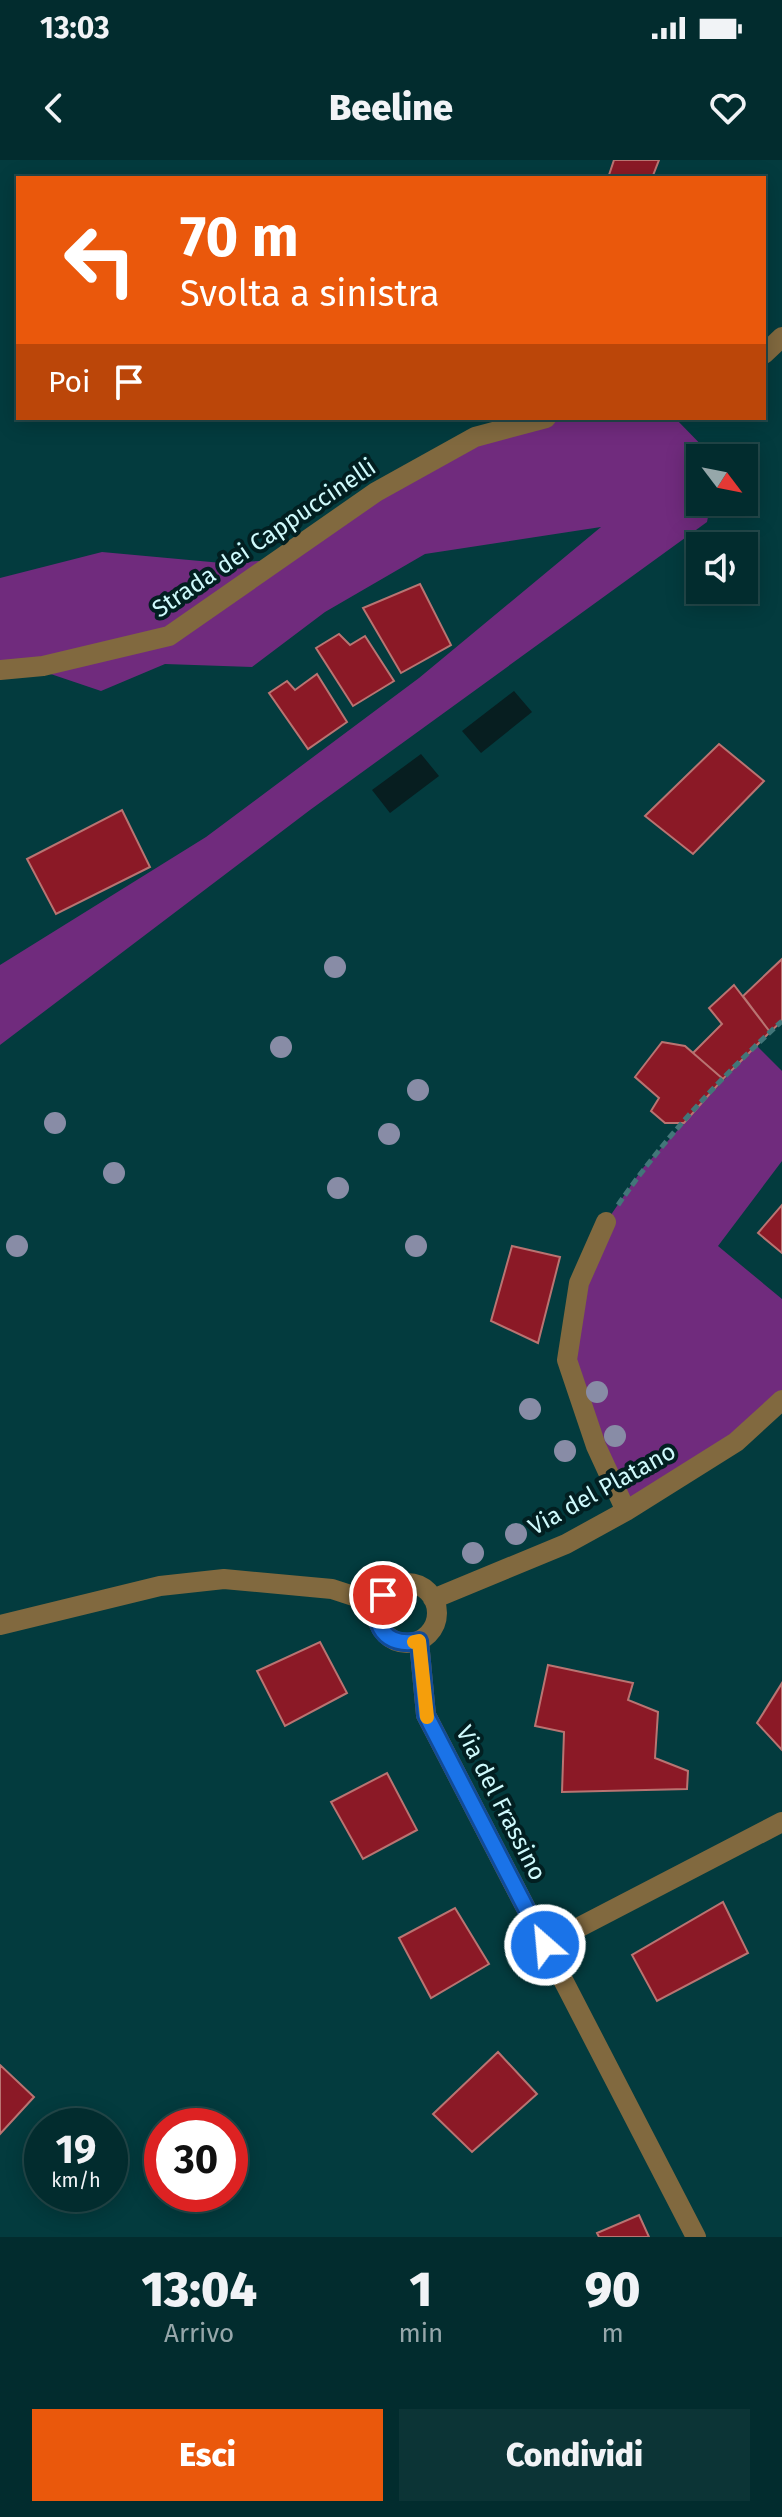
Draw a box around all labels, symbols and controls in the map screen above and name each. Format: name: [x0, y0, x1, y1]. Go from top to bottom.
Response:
text: 13:03: [40, 10, 110, 46]
icon: back: [32, 86, 76, 130]
text: Beeline: [329, 86, 453, 130]
icon: heart: [706, 86, 750, 130]
text: 70 m: [180, 204, 299, 271]
icon: left: [48, 208, 152, 312]
text: Svolta a sinistra: [180, 272, 440, 316]
icon: arrive: [107, 360, 151, 404]
text: Poi: [48, 364, 91, 400]
north arrow: [686, 444, 758, 516]
map controls: [686, 444, 758, 604]
street label: Strada dei Cappuccinelli: [147, 453, 381, 623]
button: sound: [686, 532, 758, 604]
street label: Via del Platano: [524, 1437, 680, 1541]
pin: [349, 1561, 417, 1629]
icon: arrive: [361, 1573, 405, 1617]
street label: Via del Frassino: [450, 1721, 552, 1885]
position arrow: [503, 1903, 587, 1987]
speed limit sign: 30: [144, 2108, 248, 2212]
text: 19: [56, 2126, 96, 2174]
text: km/h: [51, 2168, 101, 2192]
text: 13:04: [141, 2261, 257, 2319]
text: 1: [409, 2261, 432, 2319]
text: 90: [585, 2261, 641, 2319]
text: Arrivo: [164, 2318, 234, 2349]
text: min: [398, 2318, 443, 2349]
text: m: [601, 2318, 624, 2349]
button: Esci: [32, 2409, 383, 2501]
button: Condividi: [399, 2409, 750, 2501]

